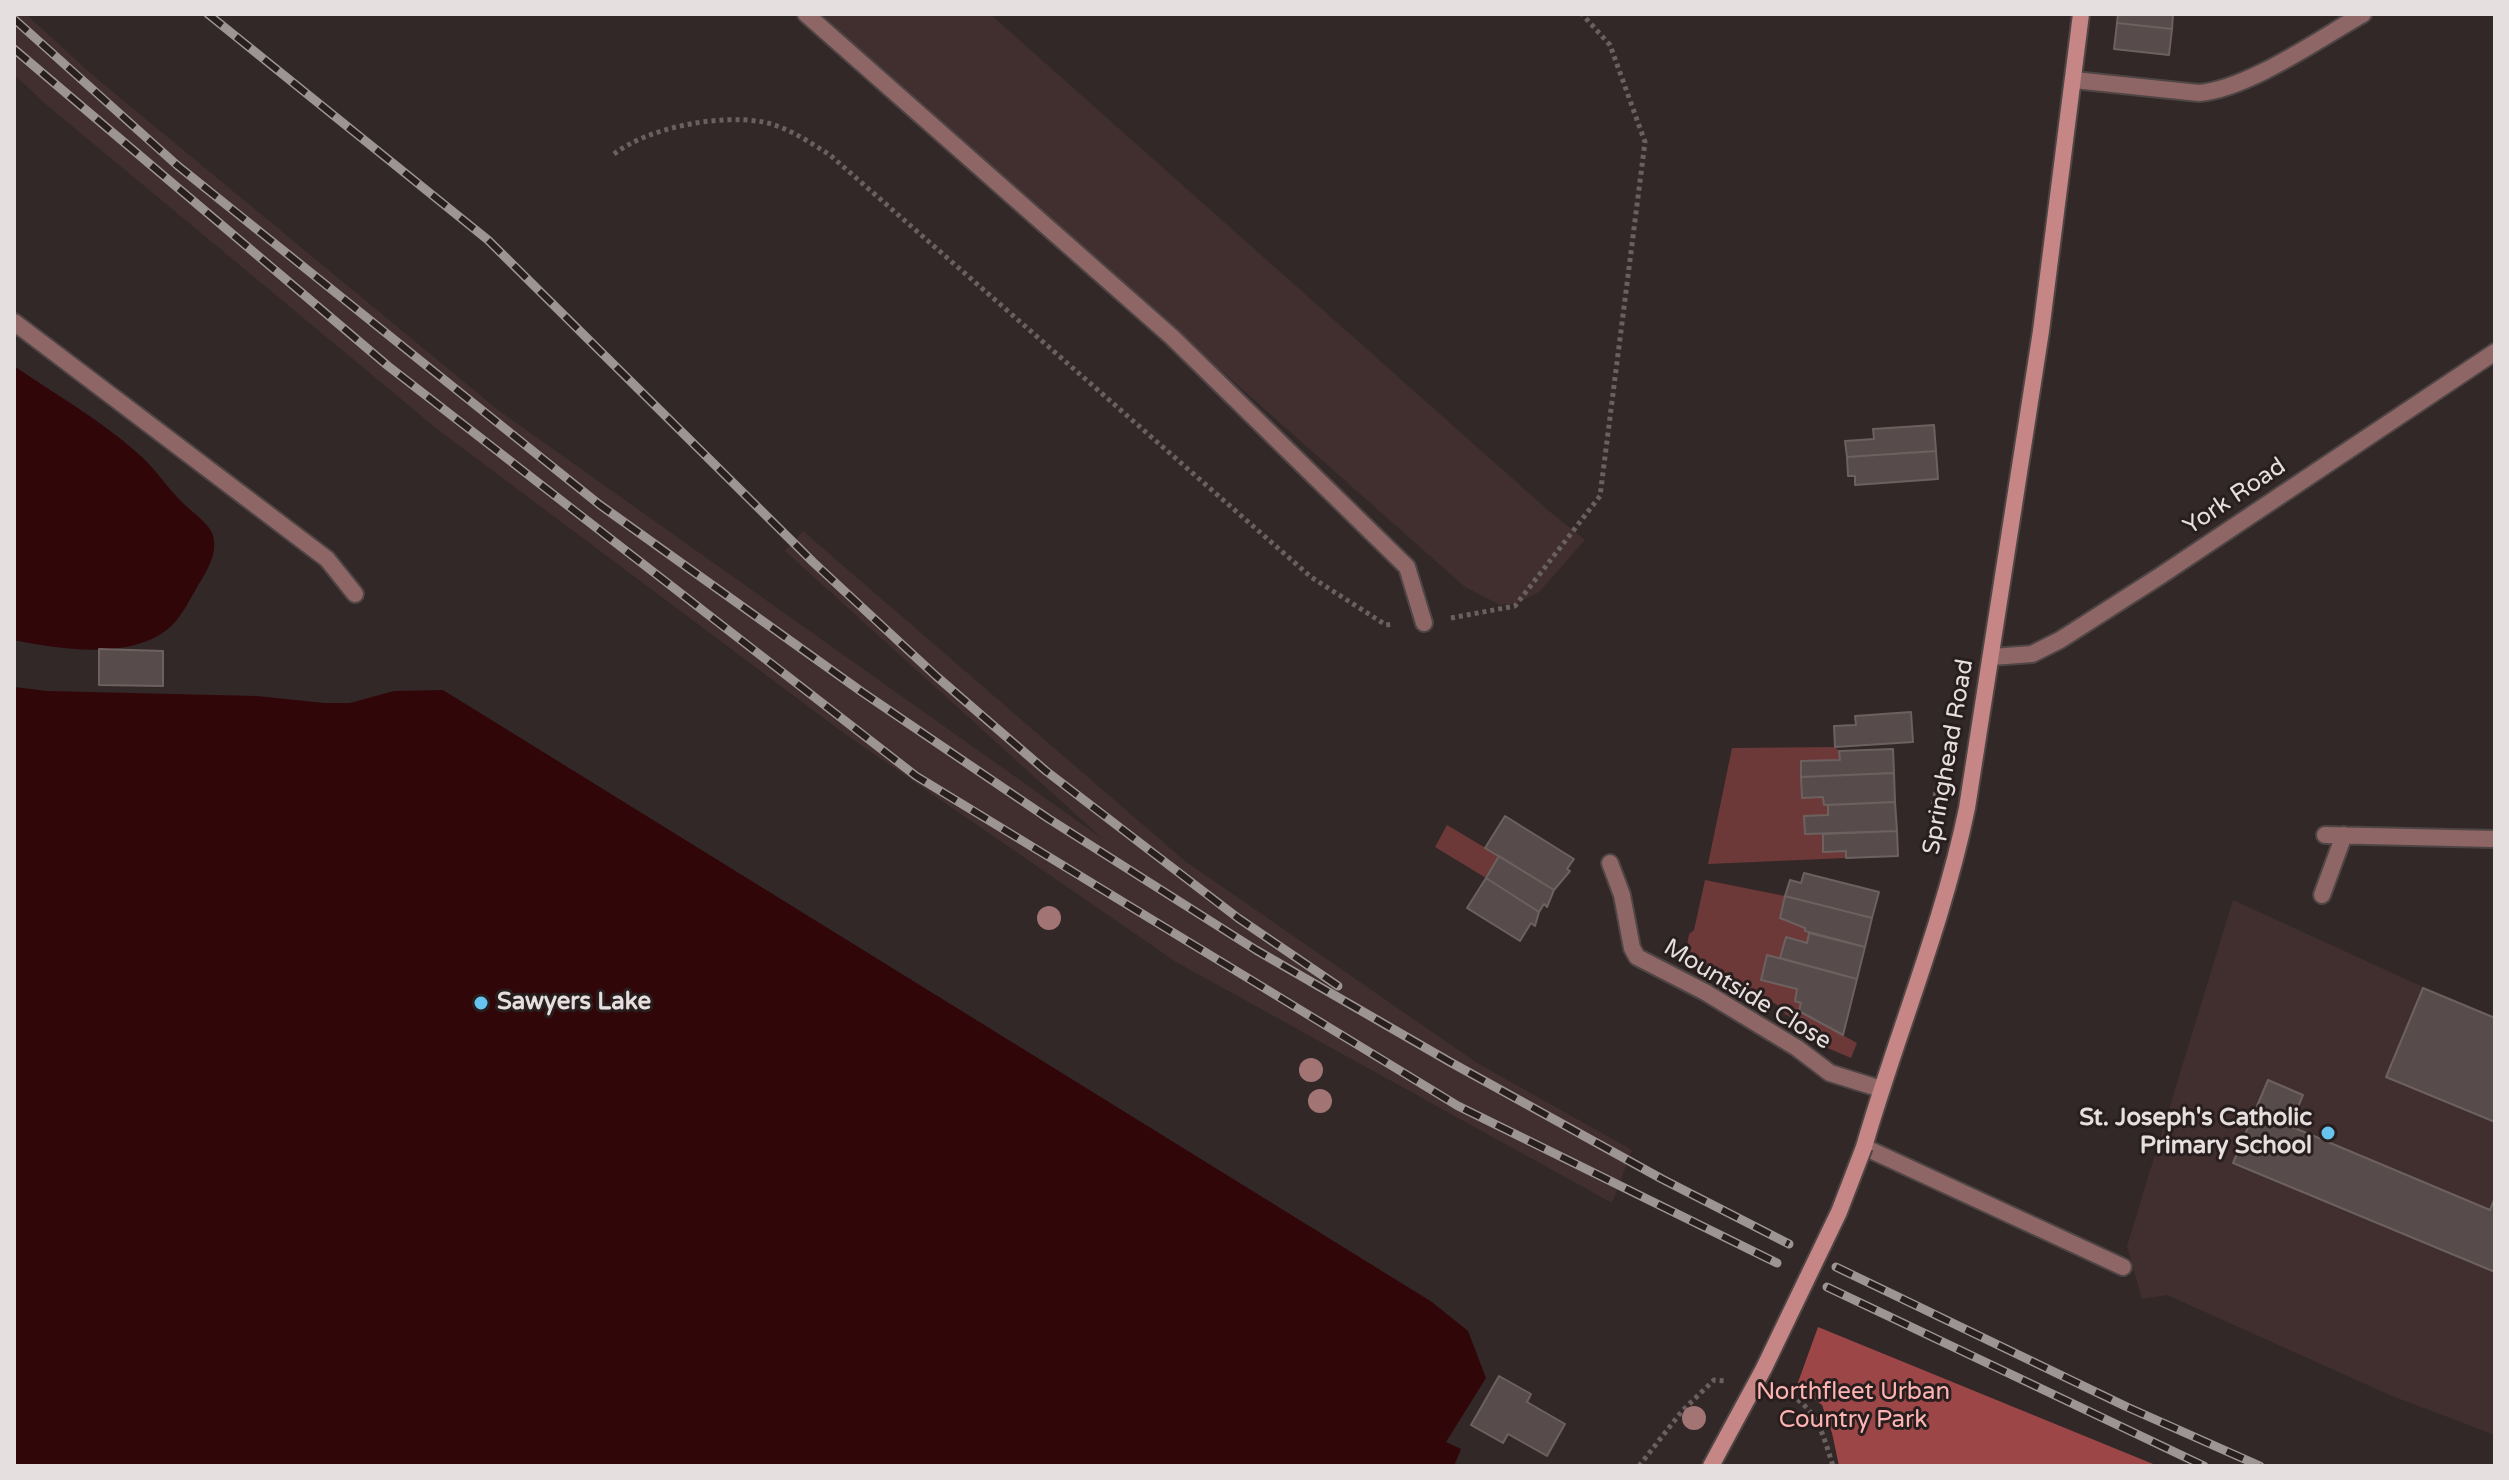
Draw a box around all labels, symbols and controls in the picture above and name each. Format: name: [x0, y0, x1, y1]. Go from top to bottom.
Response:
street label: York Road: [2178, 452, 2292, 542]
street label: Springhead Road: [1918, 657, 1980, 857]
street label: Mountside Close: [1658, 934, 1836, 1056]
place label: Sawyers Lake: [497, 989, 651, 1017]
marker: Sawyers Lake: [472, 994, 490, 1012]
place label: St. Joseph's Catholic Primary School: [2079, 1105, 2312, 1161]
marker: St. Joseph's Catholic Primary School: [2319, 1124, 2337, 1142]
park label: Northfleet Urban Country Park: [1756, 1379, 1950, 1435]

